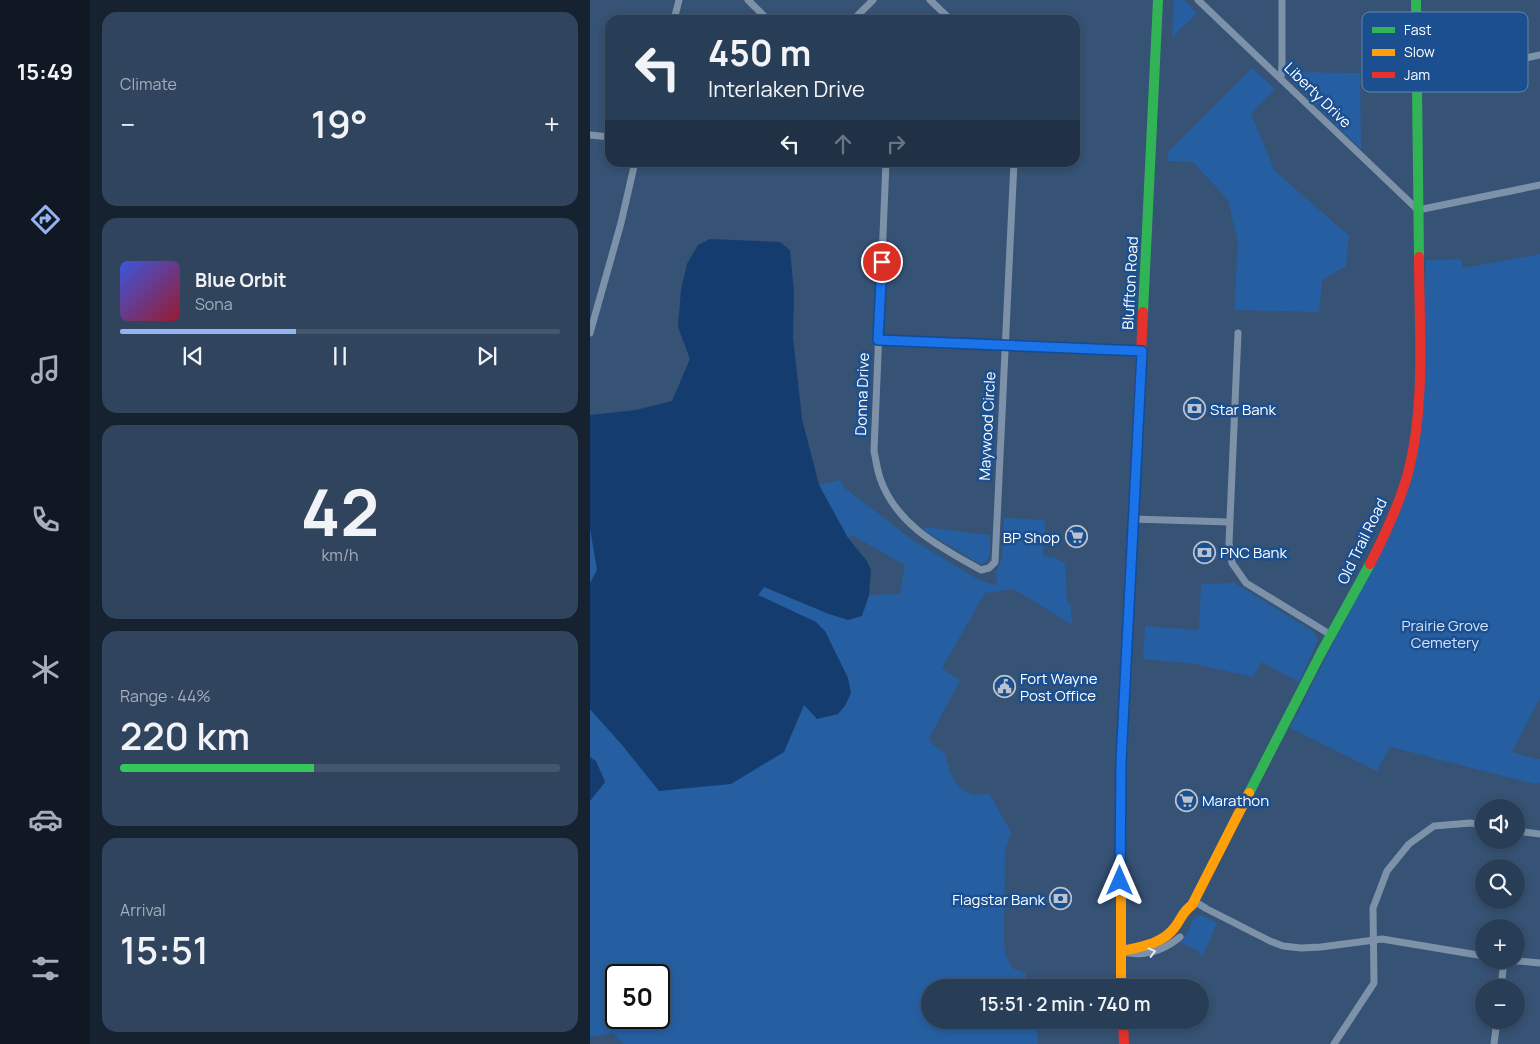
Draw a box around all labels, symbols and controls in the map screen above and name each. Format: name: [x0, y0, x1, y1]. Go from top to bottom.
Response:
legend: [1362, 12, 1528, 92]
text: Fast: [1404, 20, 1432, 39]
text: 450 m: [708, 29, 811, 77]
icon: left: [625, 35, 690, 100]
text: Slow: [1404, 42, 1435, 61]
text: 15:49: [17, 57, 73, 87]
street label: Liberty Drive: [1280, 58, 1356, 133]
text: Jam: [1404, 65, 1430, 84]
text: Climate: [120, 73, 177, 95]
text: Interlaken Drive: [708, 74, 865, 104]
text: 19°: [311, 97, 368, 149]
text: −: [120, 105, 135, 143]
text: +: [544, 105, 560, 143]
icon: left: [776, 130, 804, 158]
icon: ahead: [829, 130, 857, 158]
icon: right: [882, 130, 910, 158]
icon: directions: [28, 202, 63, 237]
street label: Bluffton Road: [1117, 236, 1143, 330]
pin: [861, 241, 903, 283]
icon: arrive: [868, 248, 896, 276]
text: Blue Orbit: [195, 267, 287, 293]
text: Sona: [195, 293, 233, 315]
icon: previous: [179, 342, 207, 370]
icon: pause: [326, 342, 354, 370]
icon: next: [473, 342, 501, 370]
icon: music: [28, 352, 63, 387]
street label: Donna Drive: [850, 352, 874, 436]
street label: Maywood Circle: [974, 371, 1000, 481]
bank icon: Star Bank: [1182, 397, 1206, 421]
place label: Star Bank: [1210, 399, 1276, 420]
text: 42: [301, 467, 379, 556]
street label: Old Trail Road: [1332, 494, 1392, 588]
icon: phone: [28, 502, 63, 537]
supermarket icon: BP Shop: [1064, 525, 1088, 549]
place label: BP Shop: [1003, 527, 1060, 548]
bank icon: PNC Bank: [1192, 540, 1216, 564]
place label: PNC Bank: [1220, 542, 1287, 563]
text: km/h: [321, 544, 359, 566]
park label: Prairie Grove Cemetery: [1401, 615, 1489, 653]
icon: climate: [28, 652, 63, 687]
place label: Fort Wayne Post Office: [1020, 668, 1098, 706]
public building icon: Fort Wayne Post Office: [992, 675, 1016, 699]
text: Range · 44%: [120, 685, 211, 707]
text: 220 km: [120, 709, 250, 761]
supermarket icon: Marathon: [1174, 788, 1198, 812]
place label: Marathon: [1202, 790, 1269, 811]
map controls: [1475, 799, 1525, 1029]
button: sound: [1475, 799, 1525, 849]
icon: car: [28, 802, 63, 837]
position arrow: [1093, 854, 1145, 906]
button: search: [1475, 859, 1525, 909]
bank icon: Flagstar Bank: [1049, 887, 1073, 911]
place label: Flagstar Bank: [952, 889, 1046, 910]
text: Arrival: [120, 899, 166, 921]
button: +: [1475, 919, 1525, 969]
text: 15:51: [120, 923, 209, 975]
one-way arrow: [1147, 947, 1156, 958]
icon: filters: [28, 951, 63, 986]
speed limit sign: 50: [605, 964, 670, 1029]
button: −: [1475, 979, 1525, 1029]
text: 15:51 · 2 min · 740 m: [979, 991, 1151, 1017]

